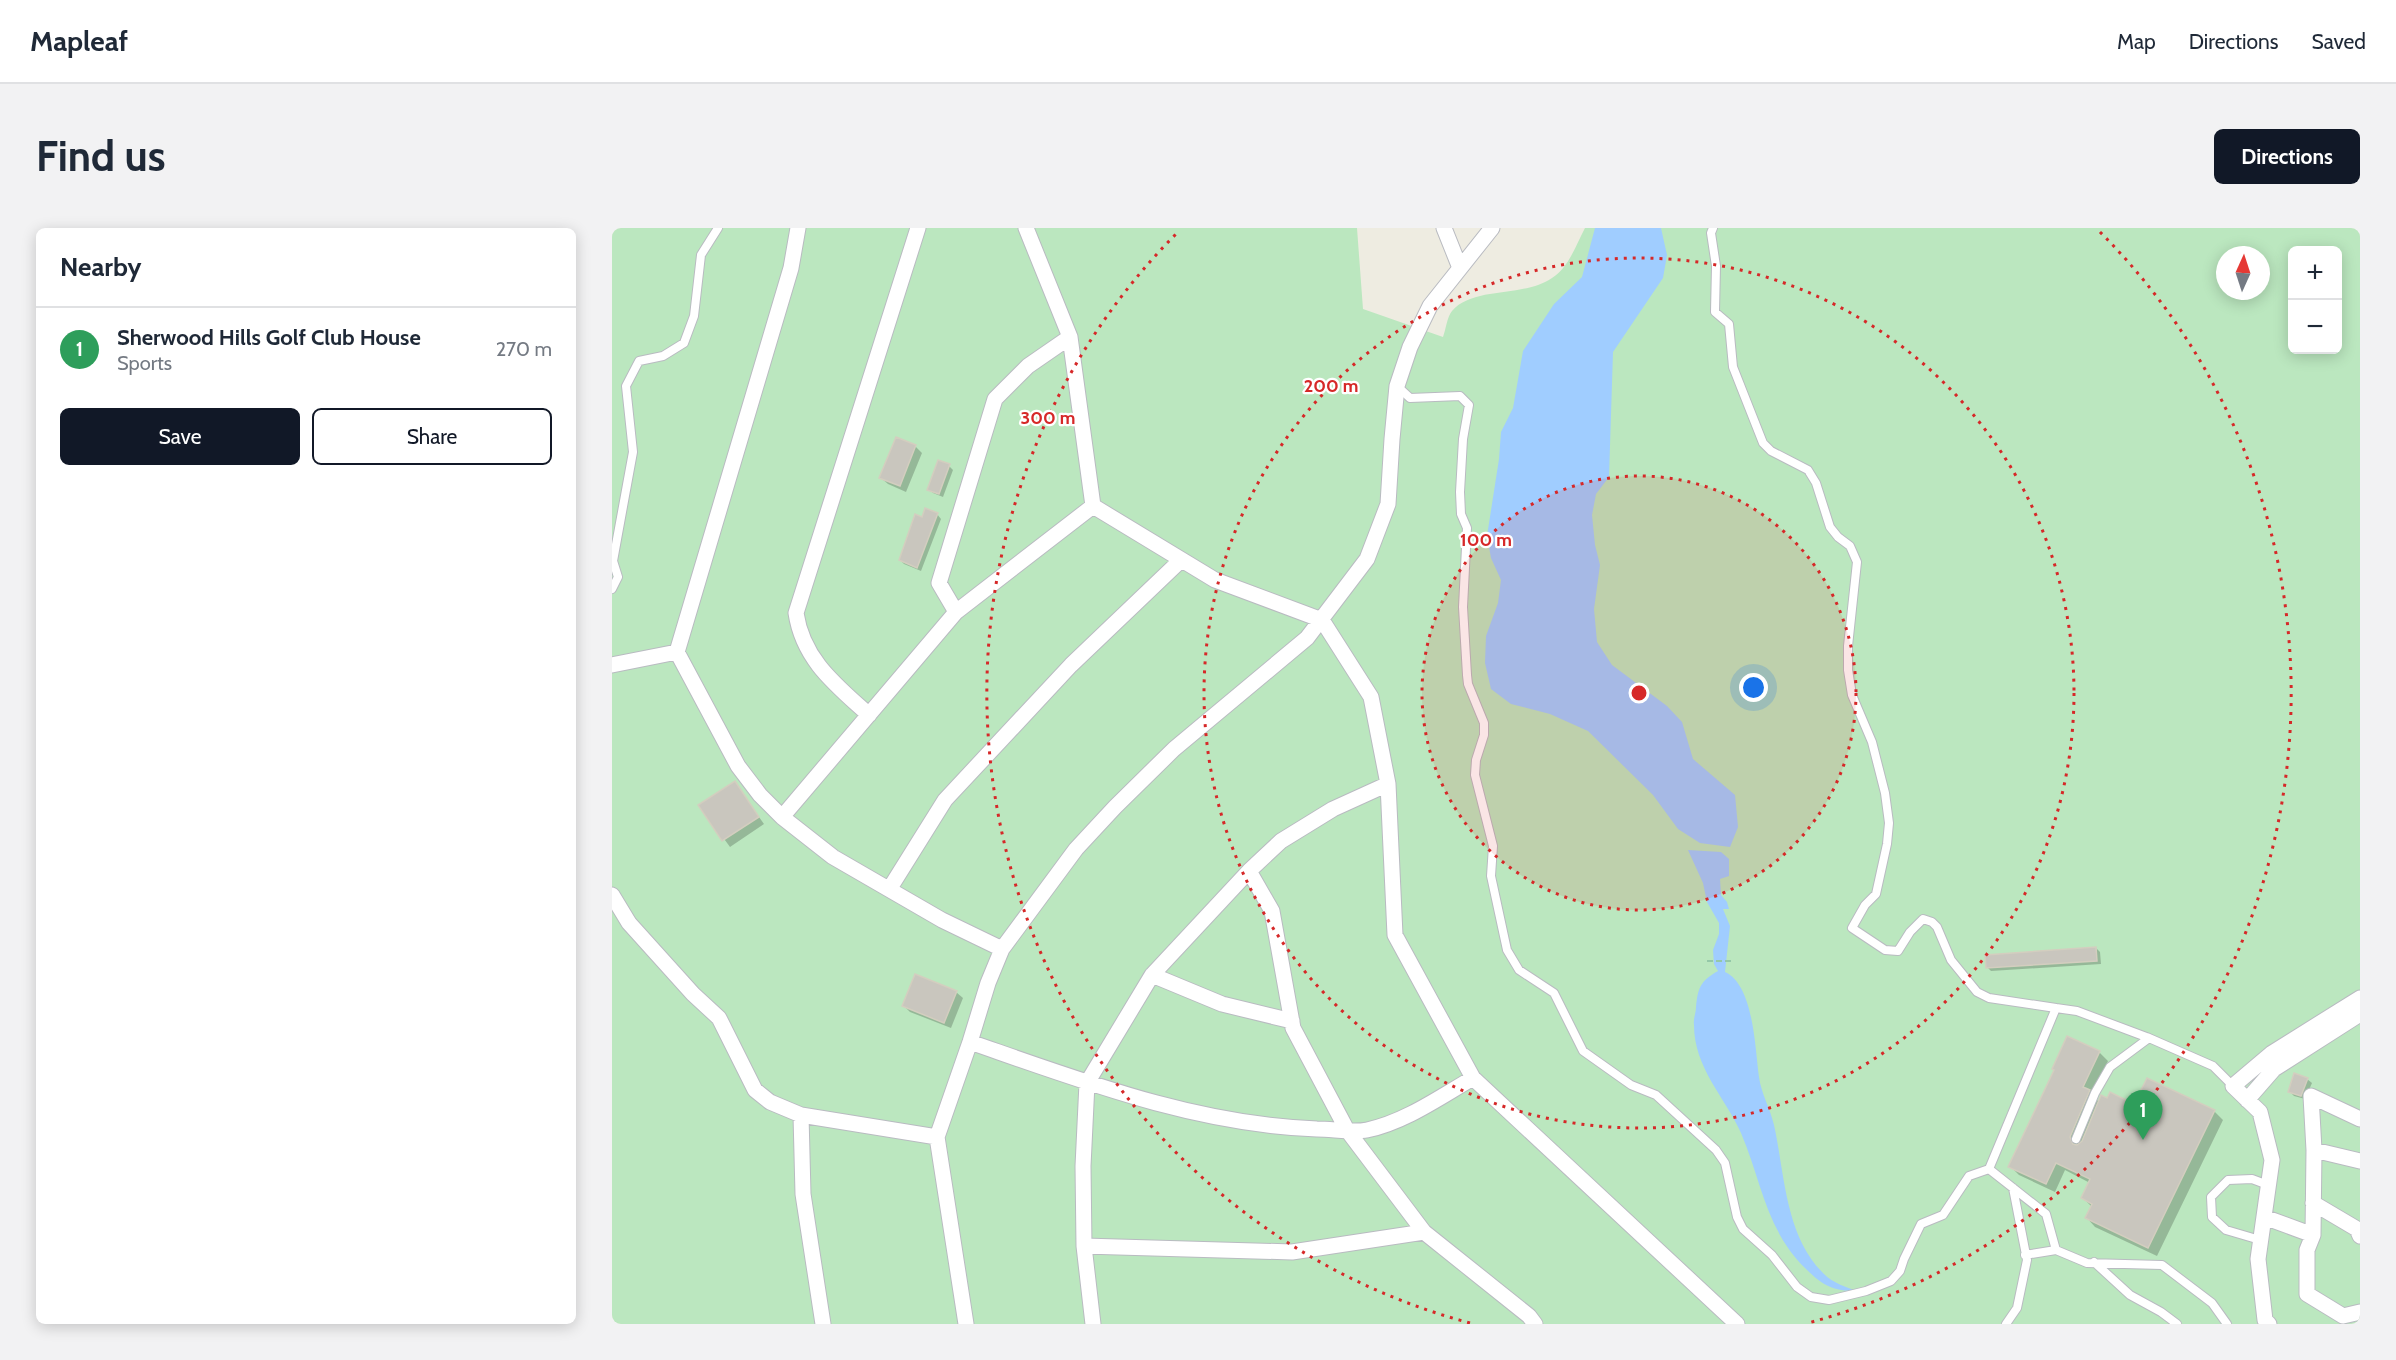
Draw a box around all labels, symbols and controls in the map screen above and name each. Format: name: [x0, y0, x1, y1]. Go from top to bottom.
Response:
text: Mapleaf: [30, 24, 128, 58]
text: Map: [2117, 29, 2156, 54]
text: Directions: [2189, 29, 2278, 54]
text: Saved: [2311, 29, 2366, 54]
button: Directions: [2214, 129, 2360, 184]
text: Find us: [36, 130, 165, 182]
north arrow: [2216, 246, 2270, 300]
map controls: [2288, 246, 2342, 354]
button: +: [2288, 246, 2342, 300]
text: Nearby: [60, 251, 141, 283]
button: −: [2288, 300, 2342, 354]
text: Sherwood Hills Golf Club House: [117, 324, 421, 351]
text: 1: [76, 337, 83, 361]
text: 270 m: [496, 337, 552, 361]
text: Sports: [117, 351, 172, 375]
text: 200 m: [1304, 375, 1358, 397]
text: 300 m: [1021, 407, 1075, 429]
button: Save: [60, 408, 300, 465]
button: Share: [312, 408, 552, 465]
text: 100 m: [1460, 529, 1512, 551]
your location: [1739, 673, 1768, 702]
centre of rings: [1629, 683, 1649, 703]
pin: 1: [2124, 1090, 2162, 1140]

